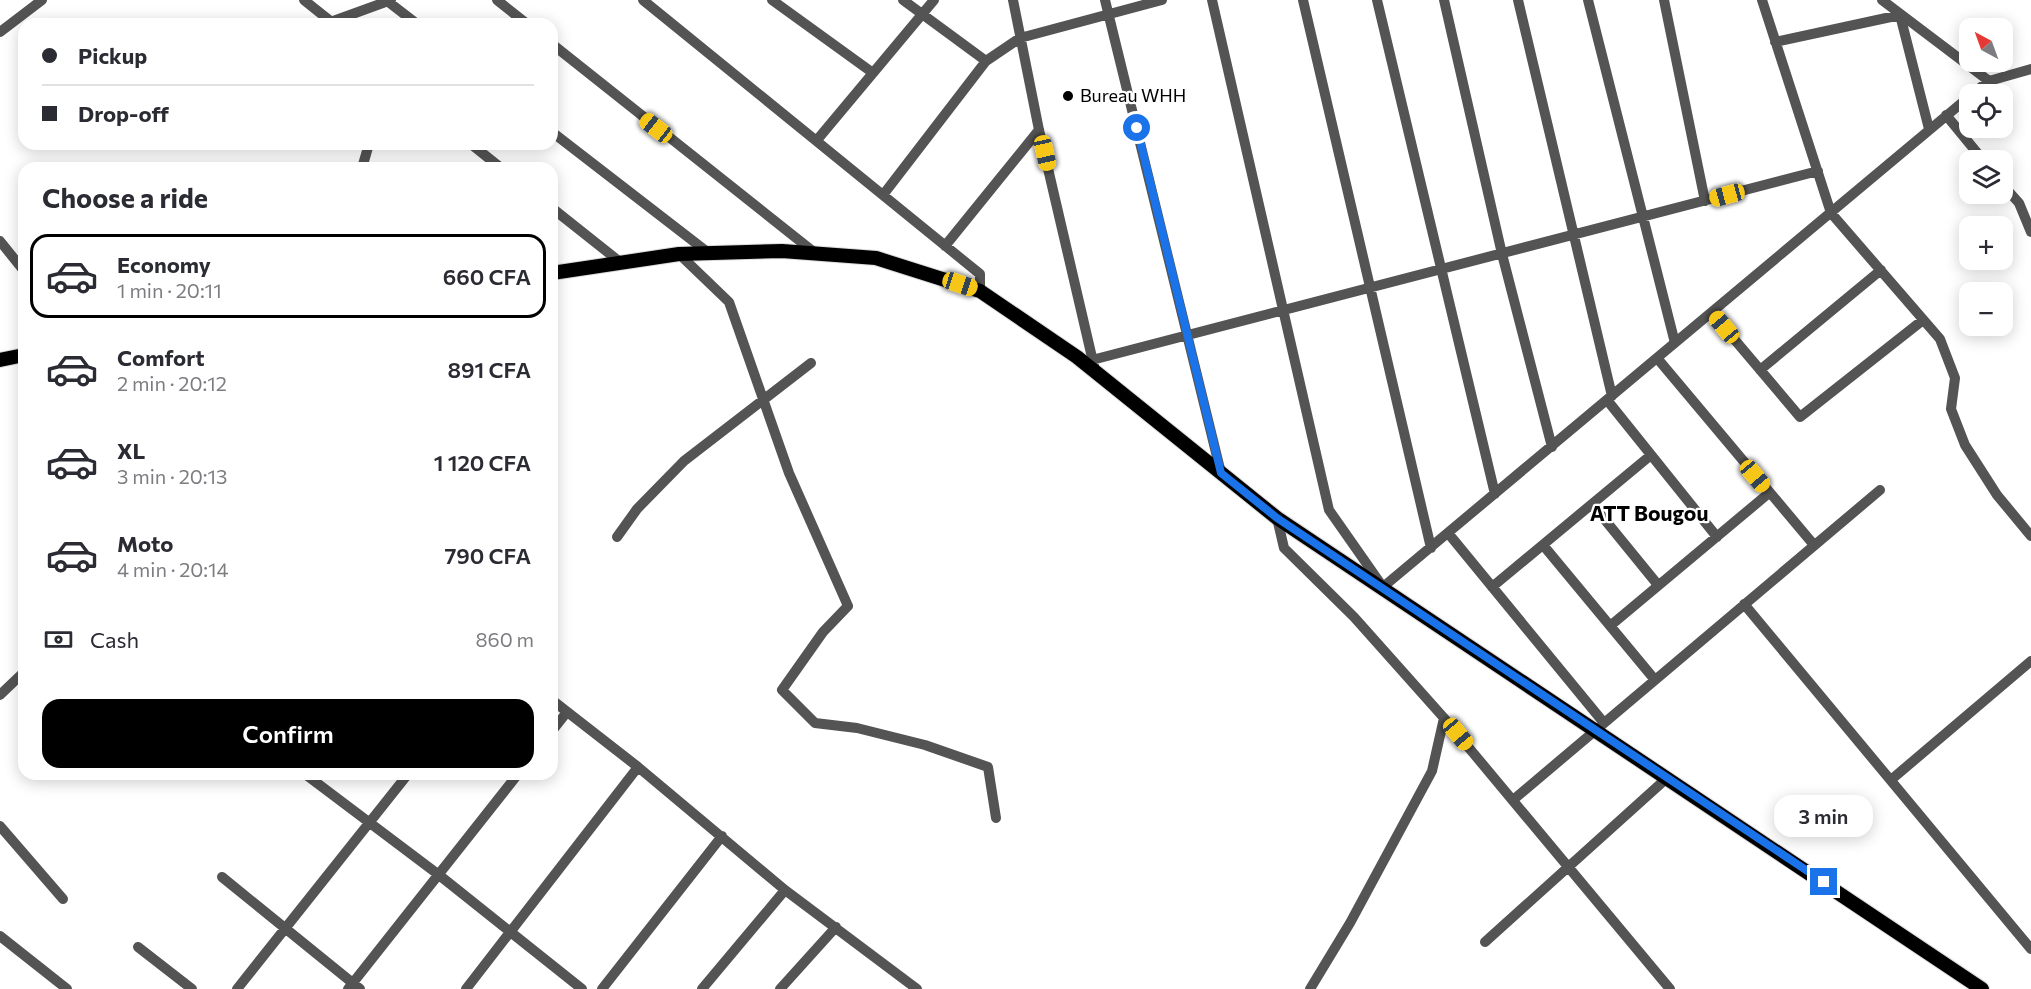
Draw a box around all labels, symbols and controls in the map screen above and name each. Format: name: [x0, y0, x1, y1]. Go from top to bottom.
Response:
north arrow: [1959, 18, 2013, 72]
map controls: [1959, 18, 2013, 336]
text: Pickup: [78, 42, 147, 69]
place label: Bureau WHH: [1080, 84, 1186, 106]
button: locate: [1959, 84, 2013, 138]
marker: Bureau WHH: [1061, 89, 1075, 103]
text: Drop-off: [78, 100, 169, 127]
car: [636, 110, 676, 146]
route start: [1123, 114, 1150, 141]
car: [1032, 133, 1058, 173]
button: layers: [1959, 150, 2013, 204]
text: Choose a ride: [42, 181, 208, 214]
car: [1707, 182, 1747, 208]
button: +: [1959, 216, 2013, 270]
icon: car: [45, 249, 99, 303]
text: Economy: [117, 251, 211, 278]
text: 660 CFA: [443, 263, 531, 290]
car: [940, 270, 980, 298]
text: 1 min · 20:11: [117, 278, 222, 302]
button: −: [1959, 282, 2013, 336]
car: [1706, 307, 1742, 347]
icon: car: [45, 342, 99, 396]
text: Comfort: [117, 344, 205, 371]
text: 891 CFA: [448, 356, 531, 383]
text: 2 min · 20:12: [117, 371, 227, 395]
icon: car: [45, 435, 99, 489]
text: XL: [117, 437, 145, 464]
text: 1 120 CFA: [434, 449, 531, 476]
car: [1737, 456, 1773, 496]
text: 3 min · 20:13: [117, 464, 227, 488]
district label: ATT Bougou: [1590, 500, 1708, 525]
icon: car: [45, 528, 99, 582]
text: Moto: [117, 530, 173, 557]
text: 790 CFA: [445, 542, 531, 569]
text: 4 min · 20:14: [117, 557, 229, 581]
icon: cash: [42, 623, 75, 656]
text: Cash: [90, 626, 139, 653]
text: 860 m: [475, 627, 534, 651]
button: Confirm: [42, 699, 534, 768]
car: [1440, 714, 1476, 754]
callout: 3 min: [1774, 795, 1874, 837]
text: 3 min: [1799, 804, 1848, 828]
route end: [1810, 868, 1837, 895]

